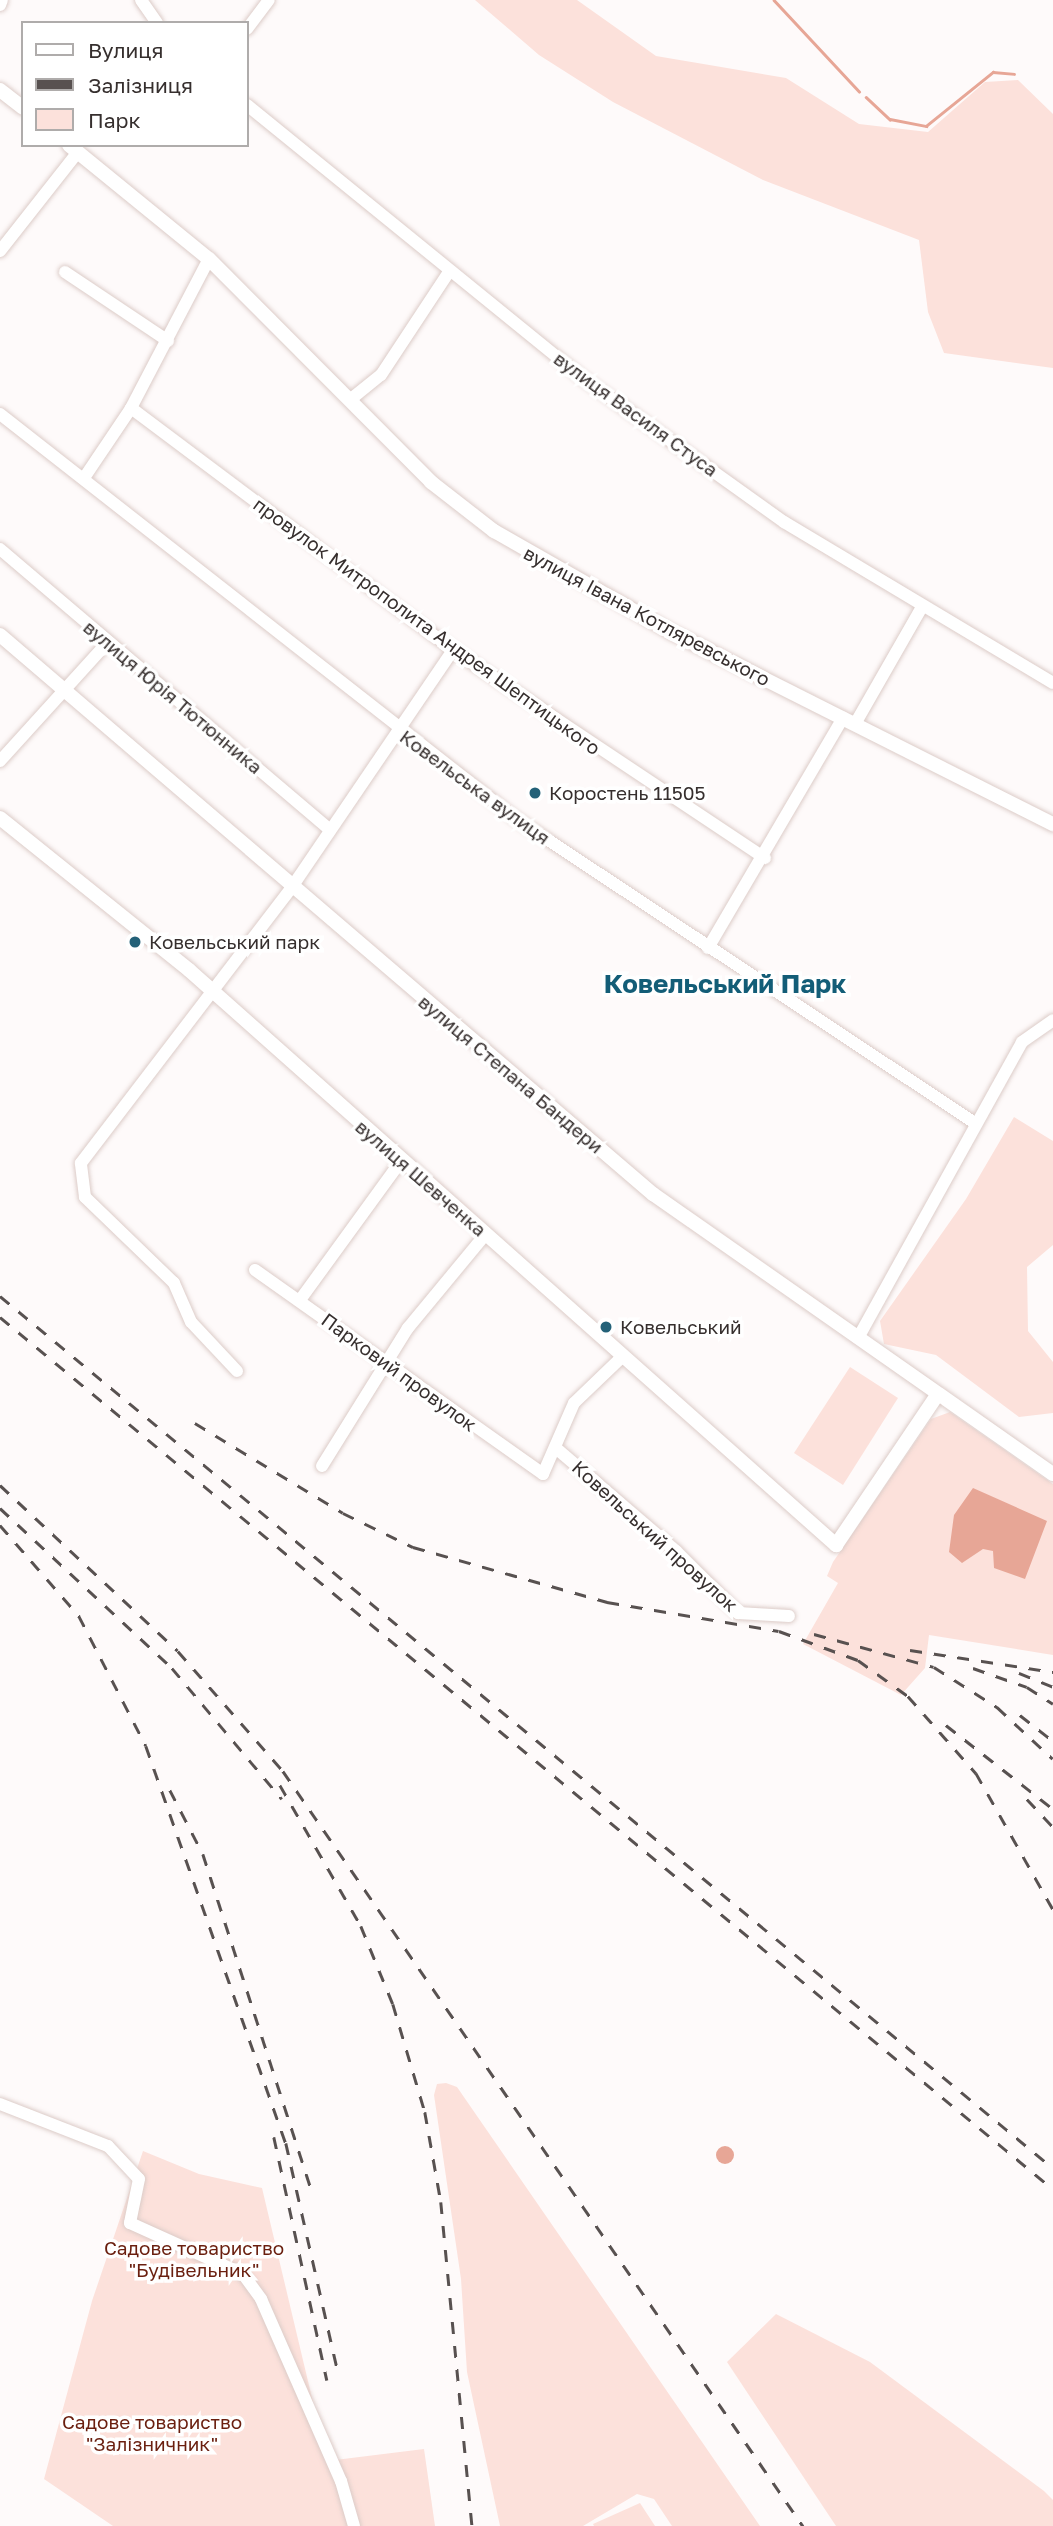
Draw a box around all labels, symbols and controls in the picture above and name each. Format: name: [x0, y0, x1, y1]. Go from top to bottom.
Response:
legend: [21, 21, 248, 147]
text: Вулиця: [88, 37, 164, 63]
text: Залізниця: [88, 72, 193, 98]
text: Парк: [88, 107, 141, 133]
street label: вулиця Василя Стуса: [550, 347, 722, 481]
street label: провулок Митрополита Андрея Шептицького: [249, 493, 605, 759]
street label: вулиця Івана Котляревського: [520, 541, 774, 691]
street label: вулиця Юрія Тютюнника: [79, 616, 267, 778]
street label: Ковельська вулиця: [396, 725, 554, 849]
place label: Коростень 11505: [549, 782, 705, 804]
marker: Коростень 11505: [527, 785, 543, 801]
place label: Ковельський парк: [149, 931, 320, 953]
marker: Ковельський парк: [127, 934, 143, 950]
district label: Ковельський Парк: [604, 968, 846, 1000]
street label: вулиця Степана Бандери: [414, 990, 608, 1158]
street label: вулиця Шевченка: [351, 1115, 491, 1241]
street label: Парковий провулок: [317, 1308, 481, 1436]
place label: Ковельський: [620, 1316, 742, 1338]
marker: Ковельський: [598, 1319, 614, 1335]
street label: Ковельський провулок: [568, 1456, 742, 1616]
park label: Садове товариство "Будівельник": [104, 2237, 284, 2281]
park label: Садове товариство "Залізничник": [62, 2411, 242, 2455]

